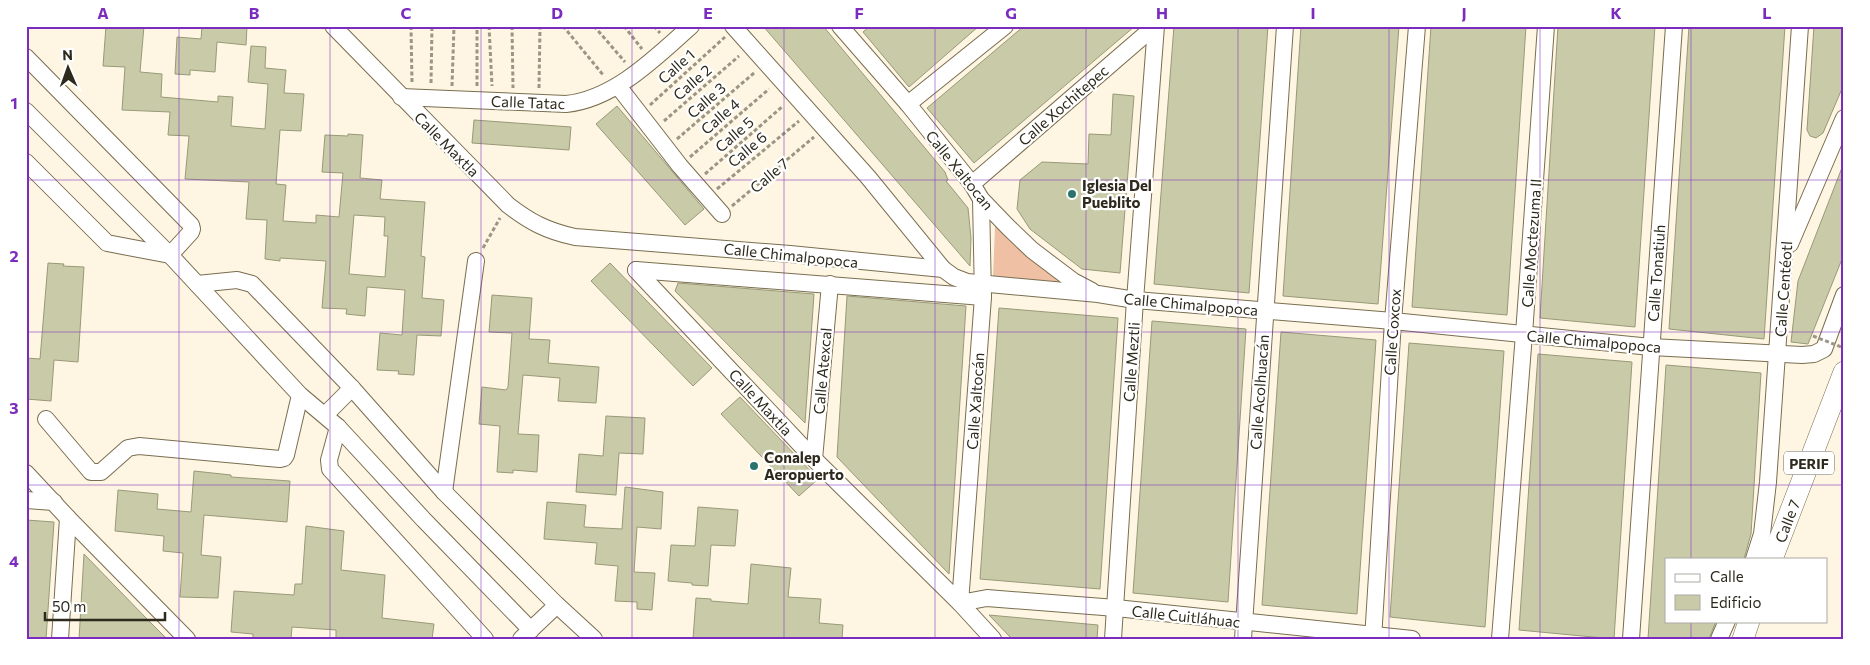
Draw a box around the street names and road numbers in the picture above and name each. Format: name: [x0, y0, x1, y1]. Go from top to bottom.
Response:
street label: Calle 1: [654, 45, 698, 87]
street label: Calle 2: [669, 60, 715, 104]
street label: Calle Xochitepec: [1014, 61, 1112, 149]
street label: Calle 3: [683, 78, 729, 122]
street label: Calle Tatac: [491, 92, 565, 112]
street label: Calle 4: [697, 94, 743, 138]
street label: Calle Maxtla: [411, 108, 483, 180]
street label: Calle 5: [711, 112, 757, 156]
street label: Calle 6: [724, 127, 770, 171]
street label: Calle Xaltocan: [922, 127, 998, 213]
street label: Calle 7: [746, 154, 792, 196]
street label: Calle Moctezuma II: [1518, 178, 1544, 308]
street label: Calle Tonatiuh: [1644, 224, 1668, 322]
street label: Calle Chimalpopoca: [723, 239, 859, 271]
street label: Calle Centéotl: [1771, 240, 1795, 338]
street label: Calle Coxcox: [1380, 288, 1404, 376]
street label: Calle Chimalpopoca: [1123, 289, 1259, 319]
street label: Calle Meztli: [1119, 321, 1143, 403]
street label: Calle Chimalpopoca: [1526, 326, 1662, 356]
street label: Calle Atexcal: [809, 327, 835, 415]
street label: Calle Acolhuacán: [1246, 334, 1272, 450]
street label: Calle Xaltocán: [963, 352, 987, 450]
street label: Calle Maxtla: [726, 365, 796, 439]
road number: PERIF: [1784, 452, 1834, 474]
street label: Calle 7: [1771, 497, 1803, 545]
street label: Calle Cuitláhuac: [1131, 601, 1241, 631]

